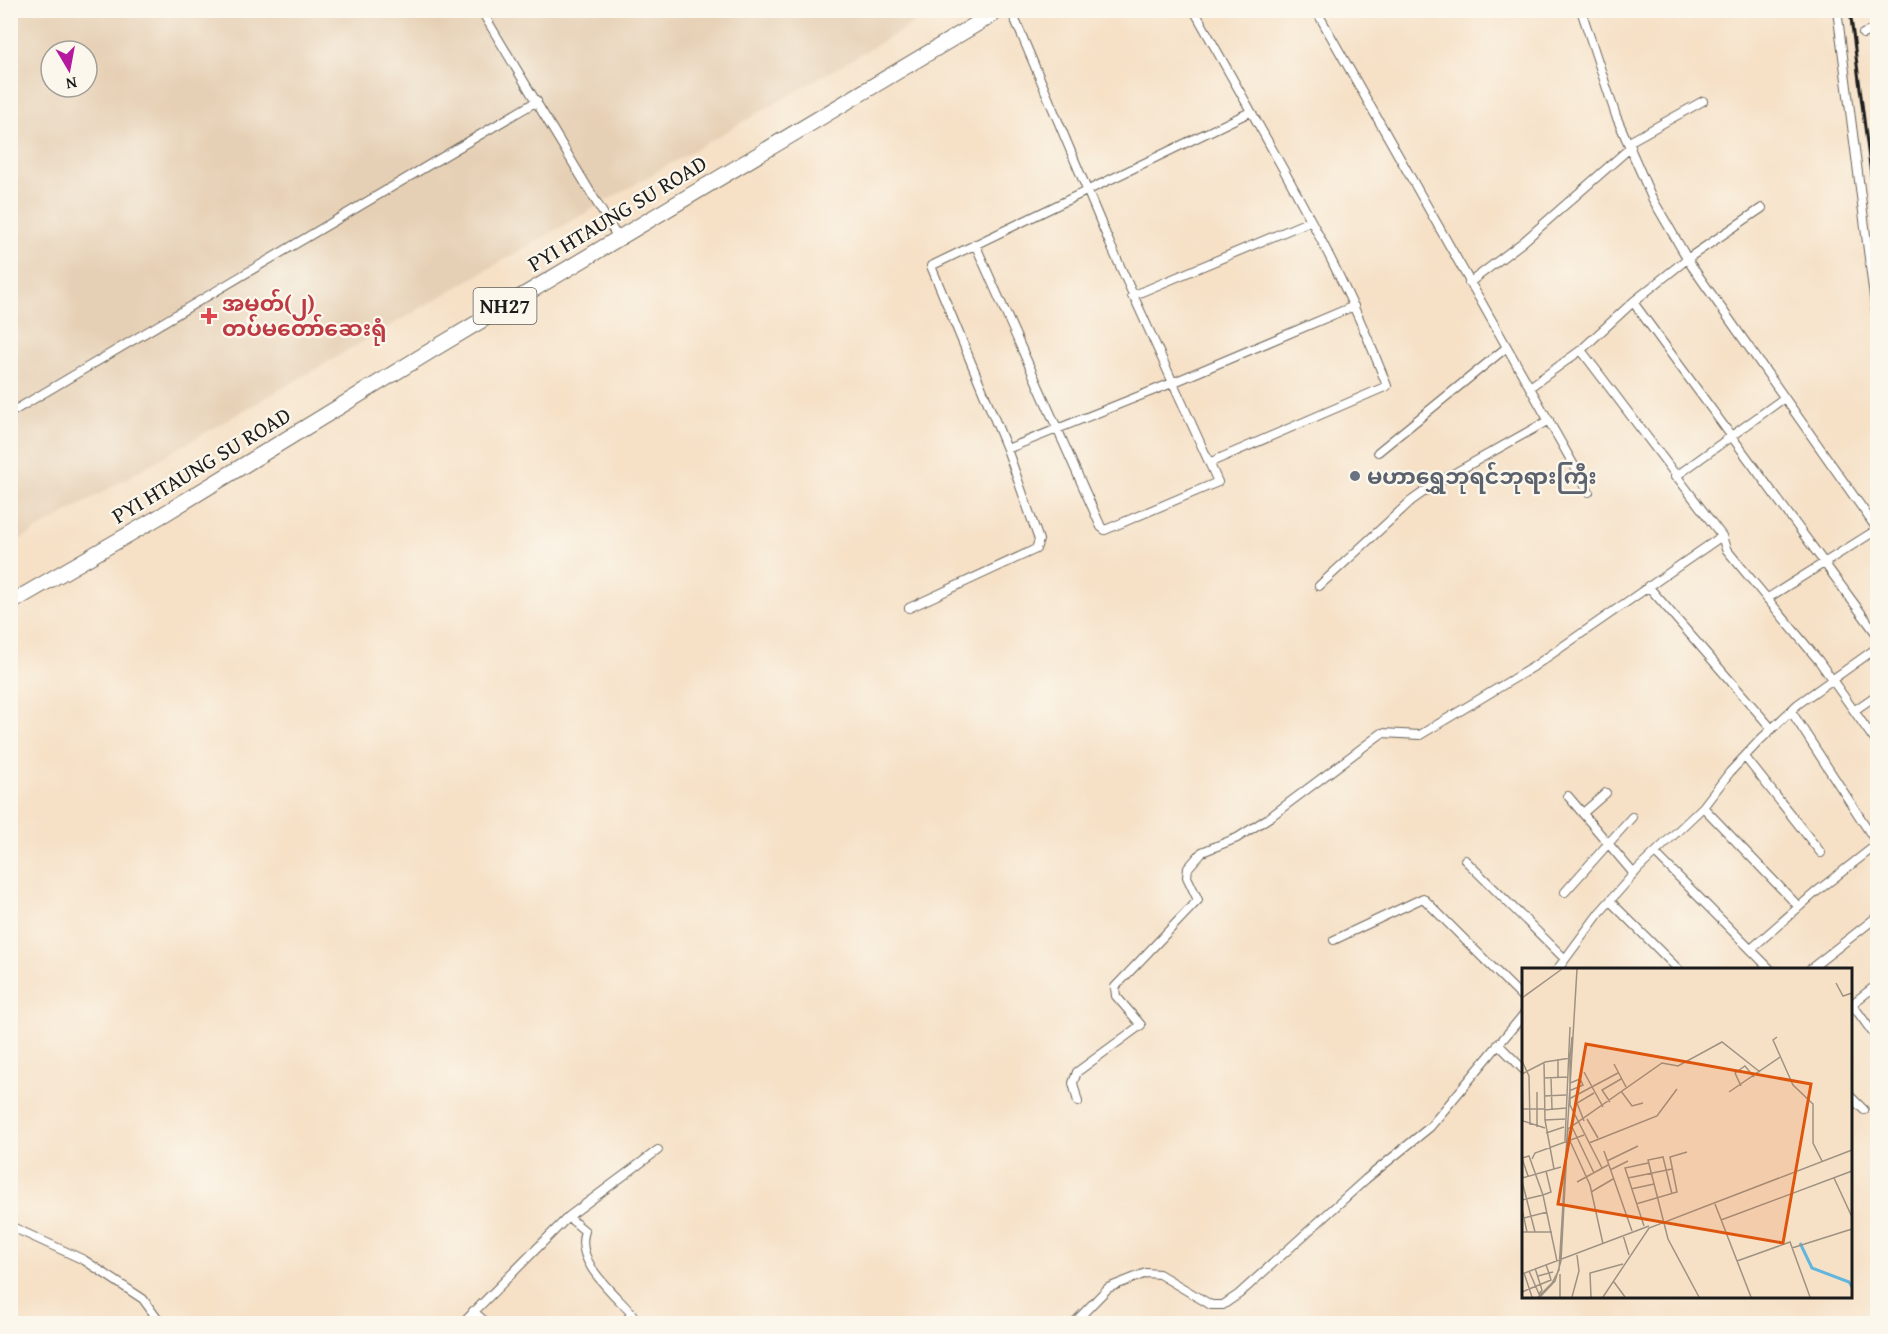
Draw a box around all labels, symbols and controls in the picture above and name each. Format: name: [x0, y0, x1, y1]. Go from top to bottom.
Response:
north arrow: [39, 39, 99, 99]
text: N: [64, 71, 79, 97]
street label: PYI HTAUNG SU ROAD: [521, 147, 713, 279]
place label: အမှတ်(၂) တပ်မတော်ဆေးရုံ: [222, 287, 387, 346]
road number: NH27: [474, 288, 536, 324]
marker: အမှတ်(၂) တပ်မတော်ဆေးရုံ: [200, 307, 218, 325]
street label: PYI HTAUNG SU ROAD: [105, 399, 297, 531]
place label: မဟာရွှေဘုရင်ဘုရားကြီး: [1367, 460, 1597, 494]
marker: မဟာရွှေဘုရင်ဘုရားကြီး: [1348, 469, 1362, 483]
inset map: [1522, 968, 1852, 1298]

